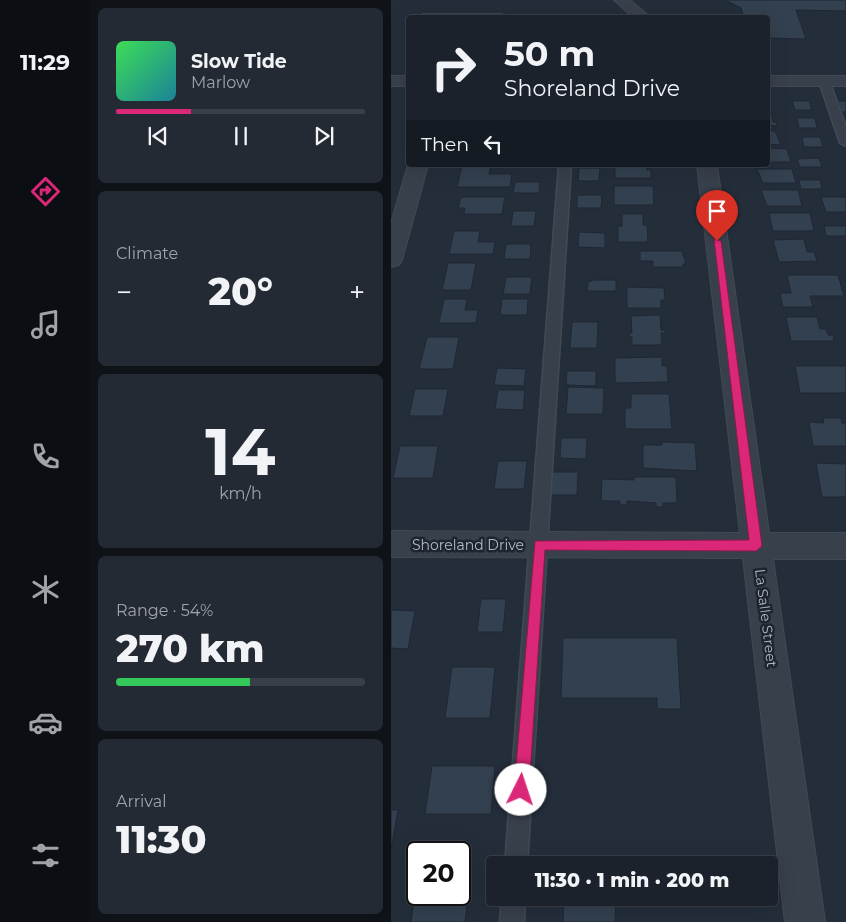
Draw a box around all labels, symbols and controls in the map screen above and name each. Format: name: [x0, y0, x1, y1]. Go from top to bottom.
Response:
text: 50 m: [504, 32, 595, 75]
icon: right: [421, 35, 486, 100]
text: 11:29: [20, 49, 70, 76]
text: Slow Tide: [191, 50, 287, 73]
text: Marlow: [191, 73, 250, 92]
text: Shoreland Drive: [504, 75, 680, 102]
icon: previous: [144, 122, 172, 150]
icon: pause: [227, 122, 255, 150]
icon: next: [310, 122, 338, 150]
icon: left: [479, 130, 507, 158]
text: Then: [421, 133, 469, 156]
icon: directions: [28, 174, 63, 209]
pin: [696, 190, 738, 241]
icon: arrive: [703, 197, 731, 225]
text: Climate: [116, 244, 178, 263]
text: 20°: [208, 268, 273, 315]
text: −: [116, 275, 132, 309]
text: +: [349, 275, 365, 309]
icon: music: [28, 307, 63, 342]
text: 14: [205, 412, 276, 491]
icon: phone: [28, 439, 63, 474]
text: km/h: [219, 484, 262, 503]
street label: Shoreland Drive: [412, 536, 524, 554]
street label: La Salle Street: [751, 568, 781, 669]
icon: climate: [28, 572, 63, 607]
text: Range · 54%: [116, 601, 213, 620]
text: 270 km: [116, 625, 264, 672]
icon: car: [28, 705, 63, 740]
position arrow: [494, 763, 546, 815]
text: Arrival: [116, 792, 166, 811]
text: 11:30: [116, 816, 206, 863]
icon: filters: [28, 838, 63, 873]
speed limit sign: 20: [406, 841, 471, 906]
text: 11:30 · 1 min · 200 m: [535, 869, 729, 892]

